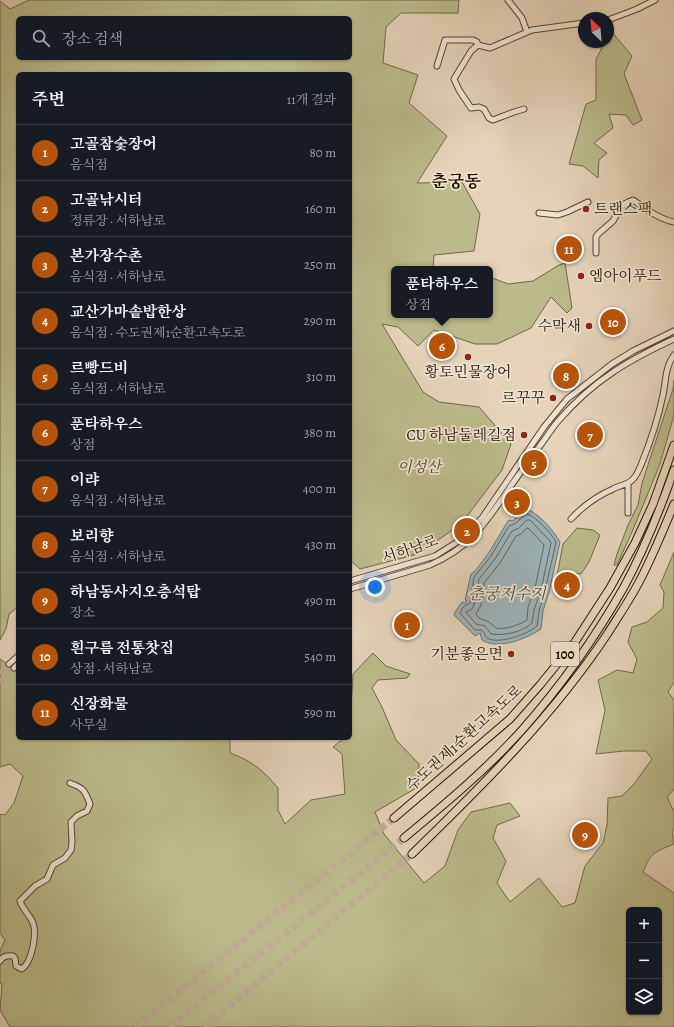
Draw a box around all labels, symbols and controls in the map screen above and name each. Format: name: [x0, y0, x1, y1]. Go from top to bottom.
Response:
north arrow: [578, 12, 614, 48]
search box: [16, 16, 352, 60]
icon: search: [30, 27, 52, 49]
text: 장소 검색: [62, 29, 123, 49]
text: 주변: [32, 88, 65, 111]
text: 11개 결과: [287, 91, 336, 108]
text: 고골참숯장어: [70, 134, 157, 154]
text: 1: [43, 144, 47, 161]
text: 80 m: [309, 144, 336, 161]
text: 음식점: [70, 156, 108, 173]
district label: 춘궁동: [431, 170, 481, 193]
text: 고골낚시터: [70, 190, 142, 210]
place label: 트랜스팩: [594, 199, 652, 219]
text: 2: [42, 200, 48, 217]
text: 160 m: [305, 200, 336, 217]
marker: 트랜스팩: [581, 204, 591, 214]
text: 정류장 · 서하남로: [70, 212, 166, 229]
pin: 11: [556, 234, 582, 264]
text: 본가장수촌: [70, 246, 142, 266]
text: 3: [42, 256, 48, 273]
text: 250 m: [304, 256, 336, 273]
popup: [391, 266, 493, 318]
place label: 엠아이푸드: [589, 266, 662, 286]
text: 음식점 · 서하남로: [70, 268, 166, 285]
marker: 엠아이푸드: [576, 271, 586, 281]
text: 푼타하우스: [406, 274, 478, 294]
text: 상점: [406, 296, 431, 313]
text: 교산가마솥밥한상: [70, 302, 186, 322]
pin: 10: [600, 307, 626, 337]
text: 4: [42, 312, 48, 329]
text: 290 m: [304, 312, 336, 329]
place label: 수막새: [538, 316, 581, 336]
marker: 수막새: [584, 321, 594, 331]
text: 음식점 · 수도권제1순환고속도로: [70, 324, 245, 341]
pin: 6: [429, 331, 455, 361]
marker: 황토민물장어: [463, 352, 473, 362]
text: 르빵드비: [70, 358, 128, 378]
pin: 8: [553, 361, 579, 391]
place label: 황토민물장어: [425, 362, 511, 382]
text: 5: [42, 368, 48, 385]
text: 310 m: [306, 368, 336, 385]
text: 음식점 · 서하남로: [70, 380, 166, 397]
place label: 르꾸꾸: [502, 388, 545, 408]
marker: 르꾸꾸: [548, 393, 558, 403]
text: 푼타하우스: [70, 414, 142, 434]
pin: 7: [577, 420, 603, 450]
text: 6: [42, 424, 48, 441]
text: 380 m: [304, 424, 336, 441]
place label: CU 하남둘레길점: [406, 425, 516, 445]
marker: CU 하남둘레길점: [519, 430, 529, 440]
text: 상점: [70, 436, 95, 453]
pin: 5: [521, 448, 547, 478]
park label: 이성산: [397, 457, 443, 477]
text: 이랴: [70, 470, 99, 490]
text: 7: [42, 480, 48, 497]
text: 400 m: [303, 480, 336, 497]
pin: 3: [504, 487, 530, 517]
text: 음식점 · 서하남로: [70, 492, 166, 509]
pin: 2: [454, 516, 480, 546]
text: 보리향: [70, 526, 113, 546]
street label: 서하남로: [379, 530, 441, 568]
text: 8: [42, 536, 48, 553]
text: 430 m: [304, 536, 336, 553]
text: 음식점 · 서하남로: [70, 548, 166, 565]
pin: 4: [554, 570, 580, 600]
your location: [365, 577, 385, 597]
text: 하남동사지오층석탑: [70, 582, 200, 602]
water label: 춘궁저수지: [468, 583, 547, 605]
text: 9: [42, 592, 48, 609]
text: 490 m: [304, 592, 336, 609]
text: 장소: [70, 604, 95, 621]
pin: 1: [394, 610, 420, 640]
text: 흰구름 전통찻집: [70, 638, 174, 658]
road number: 100: [551, 642, 579, 666]
place label: 기분좋은면: [431, 644, 503, 664]
text: 10: [39, 648, 51, 665]
text: 540 m: [304, 648, 336, 665]
marker: 기분좋은면: [506, 649, 516, 659]
text: 상점 · 서하남로: [70, 660, 153, 677]
street label: 수도권제1순환고속도로: [402, 680, 527, 796]
text: 신장화물: [70, 694, 128, 714]
text: 11: [40, 704, 50, 721]
text: 590 m: [304, 704, 336, 721]
text: 사무실: [70, 716, 108, 733]
pin: 9: [572, 820, 598, 850]
map controls: [626, 907, 662, 1015]
button: +: [626, 907, 662, 943]
button: −: [626, 943, 662, 979]
button: layers: [626, 979, 662, 1015]

